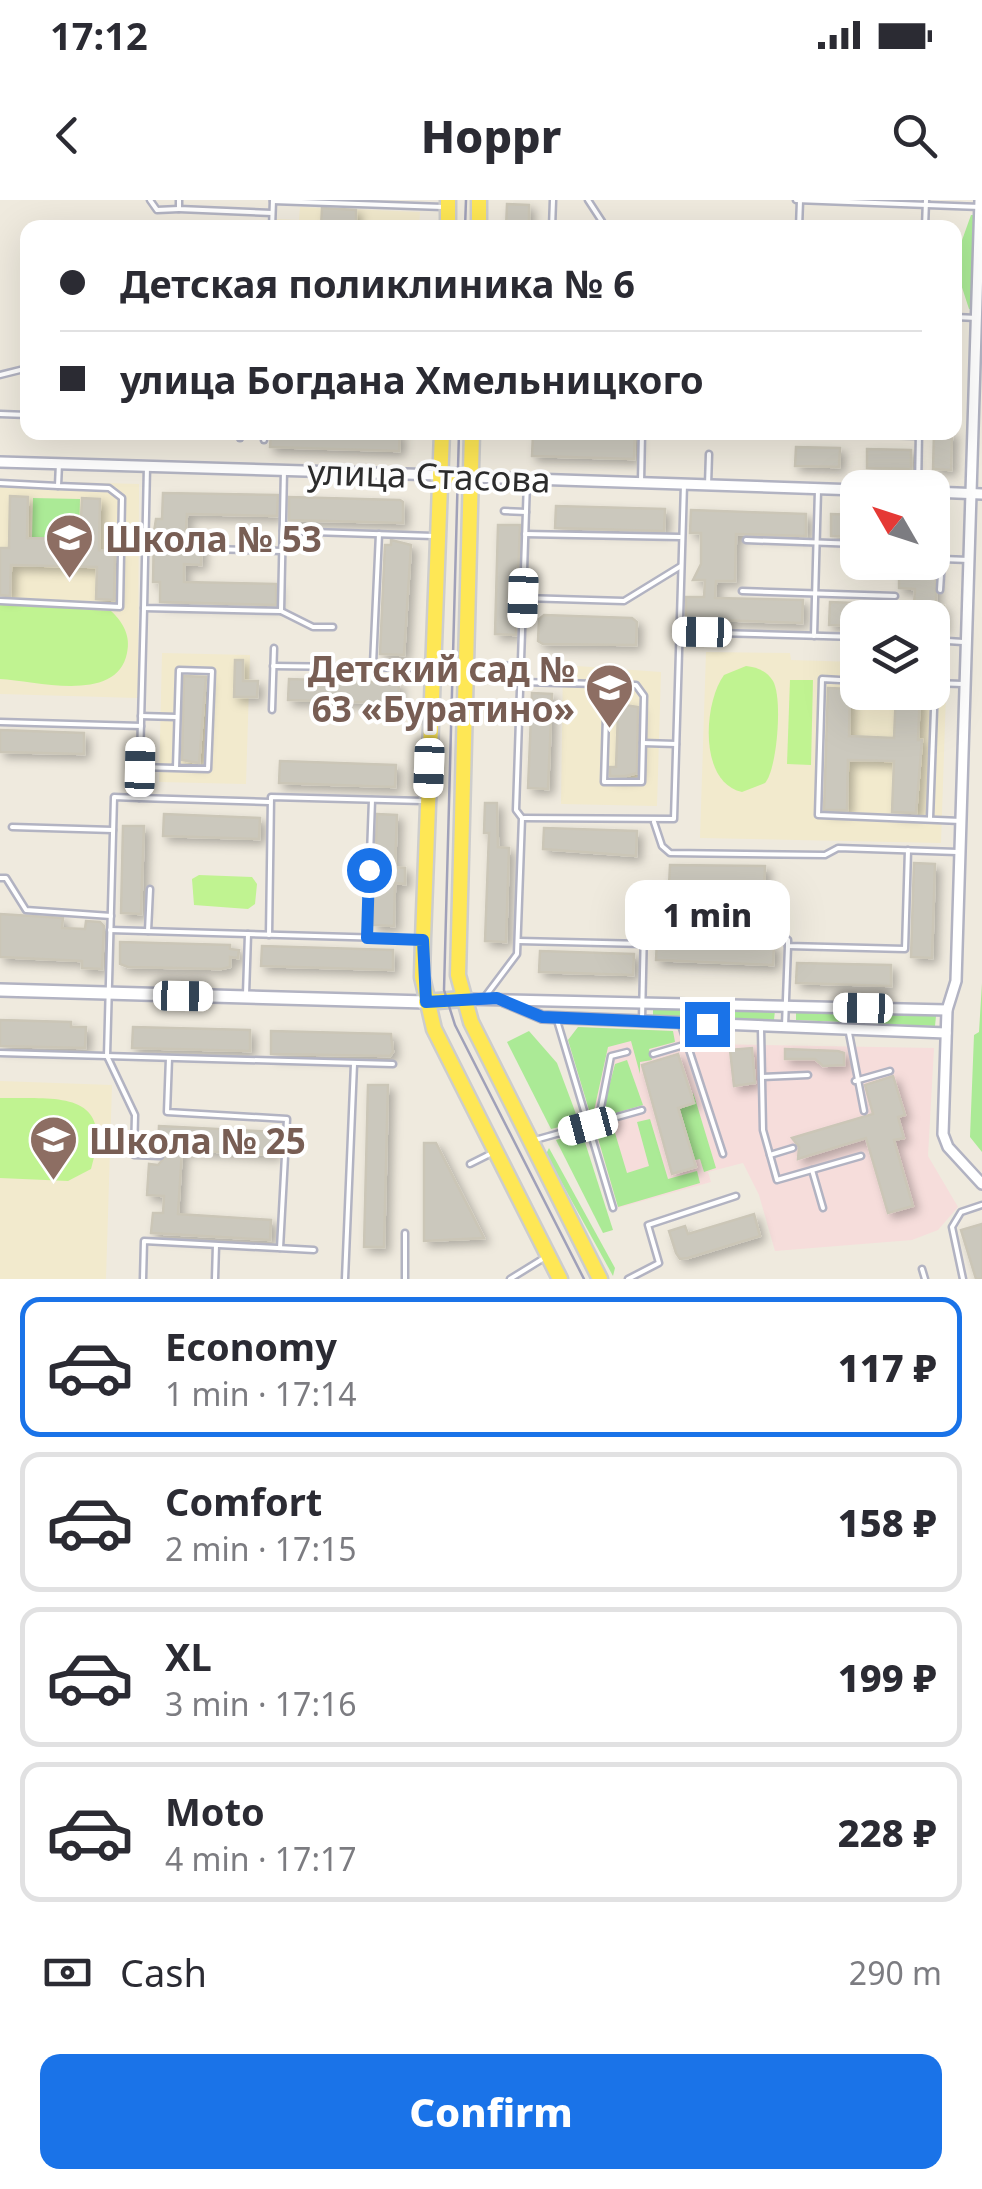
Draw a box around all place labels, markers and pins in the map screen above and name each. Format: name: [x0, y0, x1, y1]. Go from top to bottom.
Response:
school or university icon: Школа № 53: [44, 512, 96, 580]
place label: Школа № 53: [105, 515, 322, 562]
place label: Детский сад № 63 «Буратино»: [308, 645, 575, 732]
school or university icon: Детский сад № 63 «Буратино»: [584, 662, 636, 730]
school or university icon: Школа № 25: [28, 1114, 80, 1182]
place label: Школа № 25: [89, 1117, 306, 1164]

